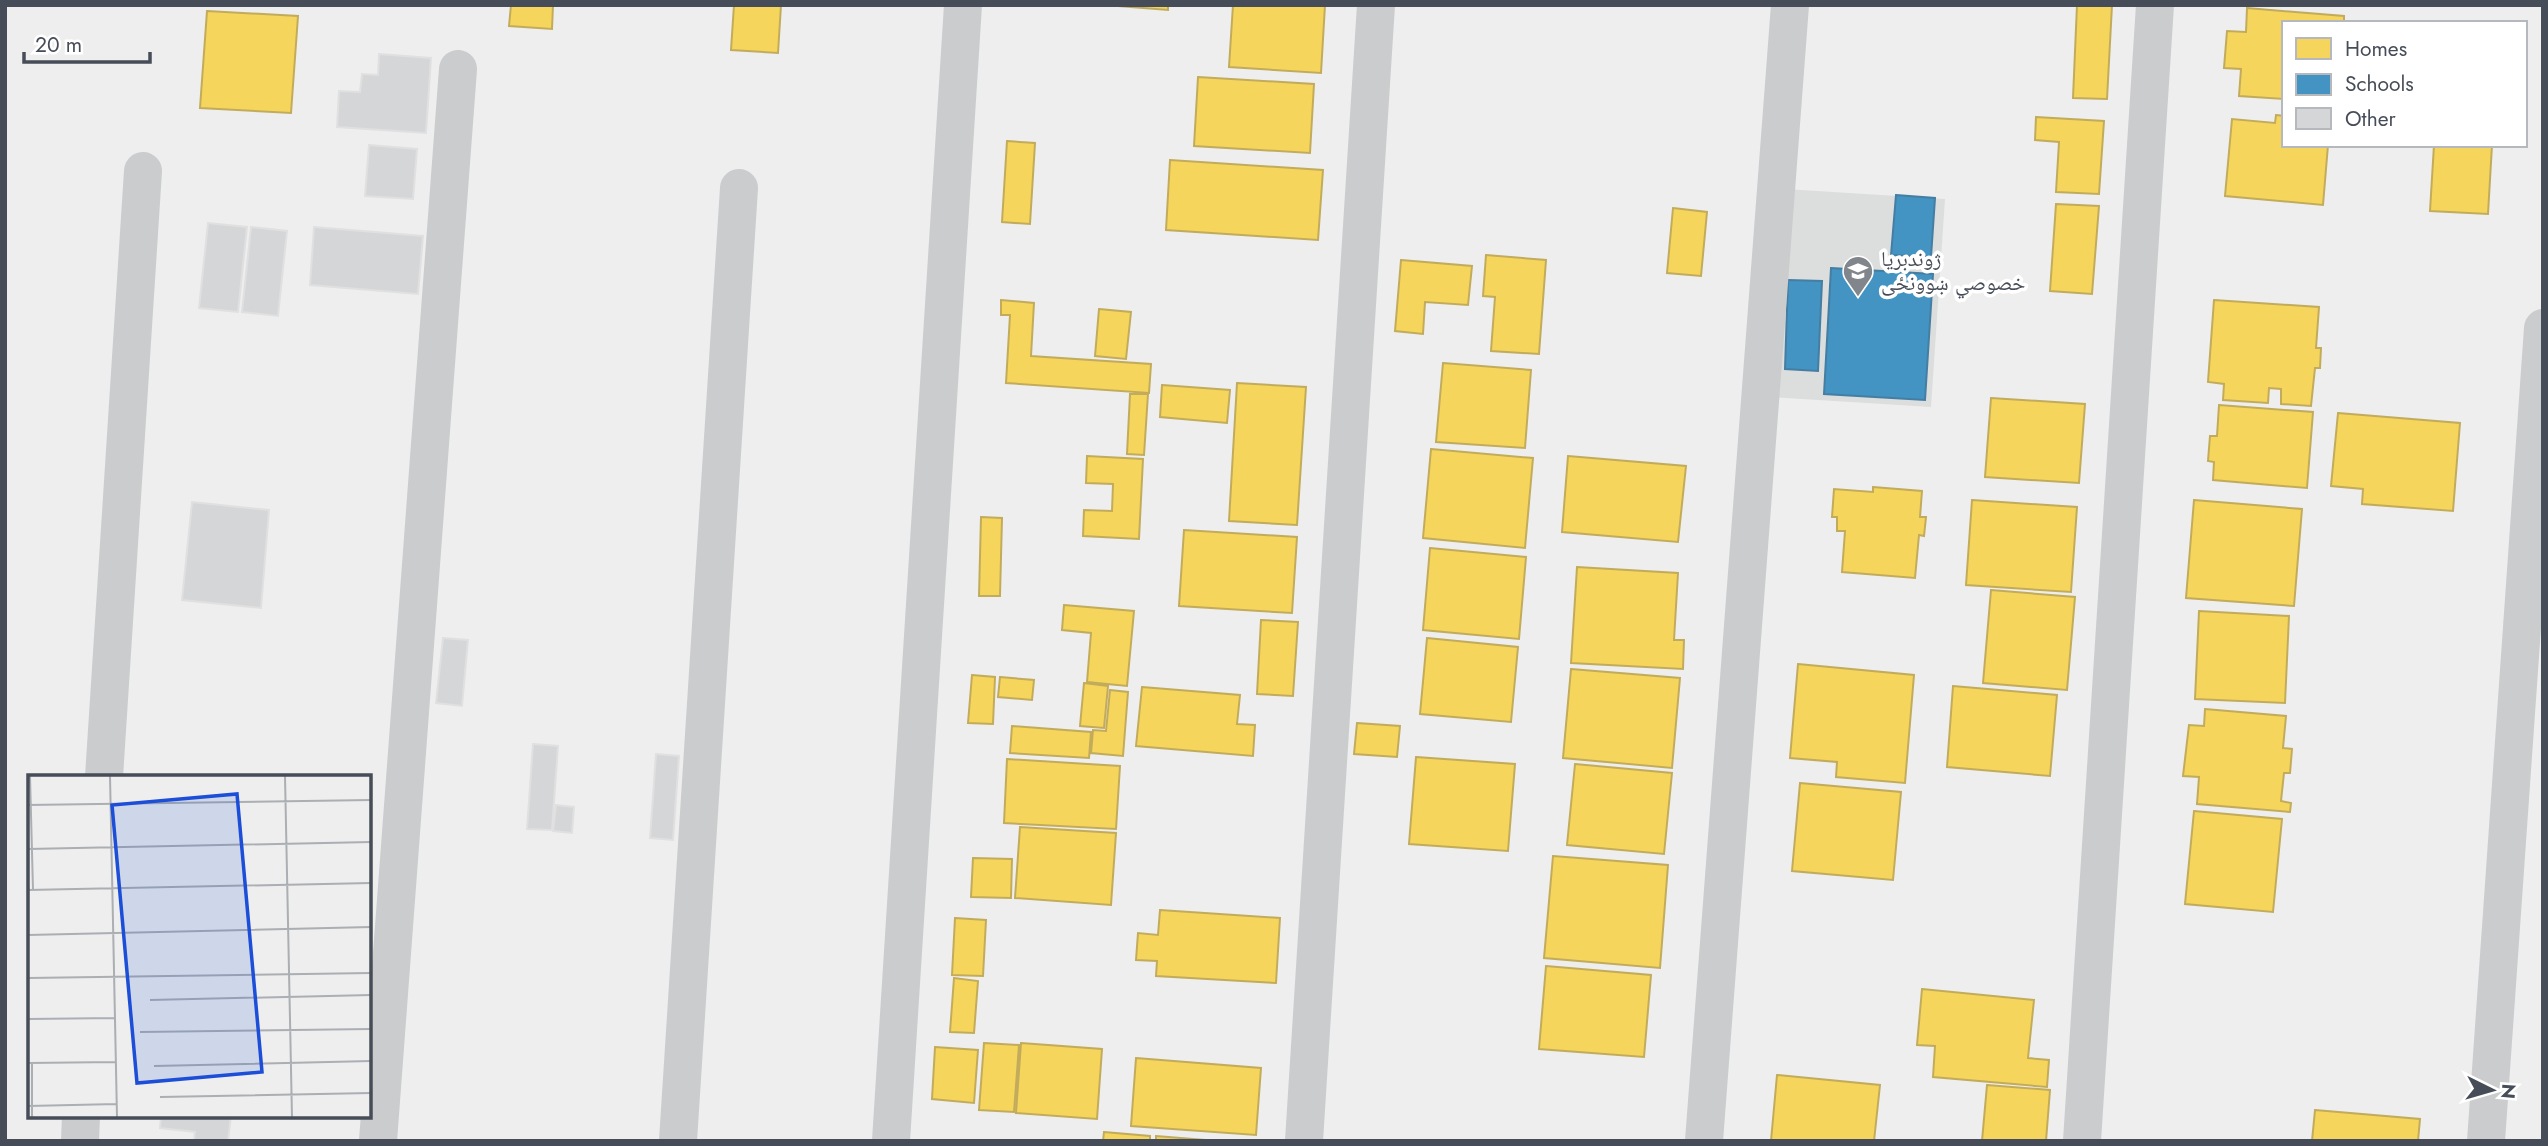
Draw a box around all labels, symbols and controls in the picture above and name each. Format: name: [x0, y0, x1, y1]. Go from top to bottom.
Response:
scale bar: [24, 21, 150, 65]
legend: [2282, 21, 2527, 147]
text: 20 m: [35, 30, 82, 60]
text: Homes: [2345, 34, 2407, 64]
text: Schools: [2345, 69, 2414, 99]
text: Other: [2345, 104, 2396, 134]
place label: ژوندبریا خصوصي ښوونځی: [1881, 244, 2025, 299]
school or university icon: ژوندبریا خصوصي ښوونځی: [1841, 254, 1875, 298]
inset map: [28, 775, 371, 1118]
north arrow: [2457, 1055, 2527, 1125]
text: N: [2494, 1083, 2523, 1100]

